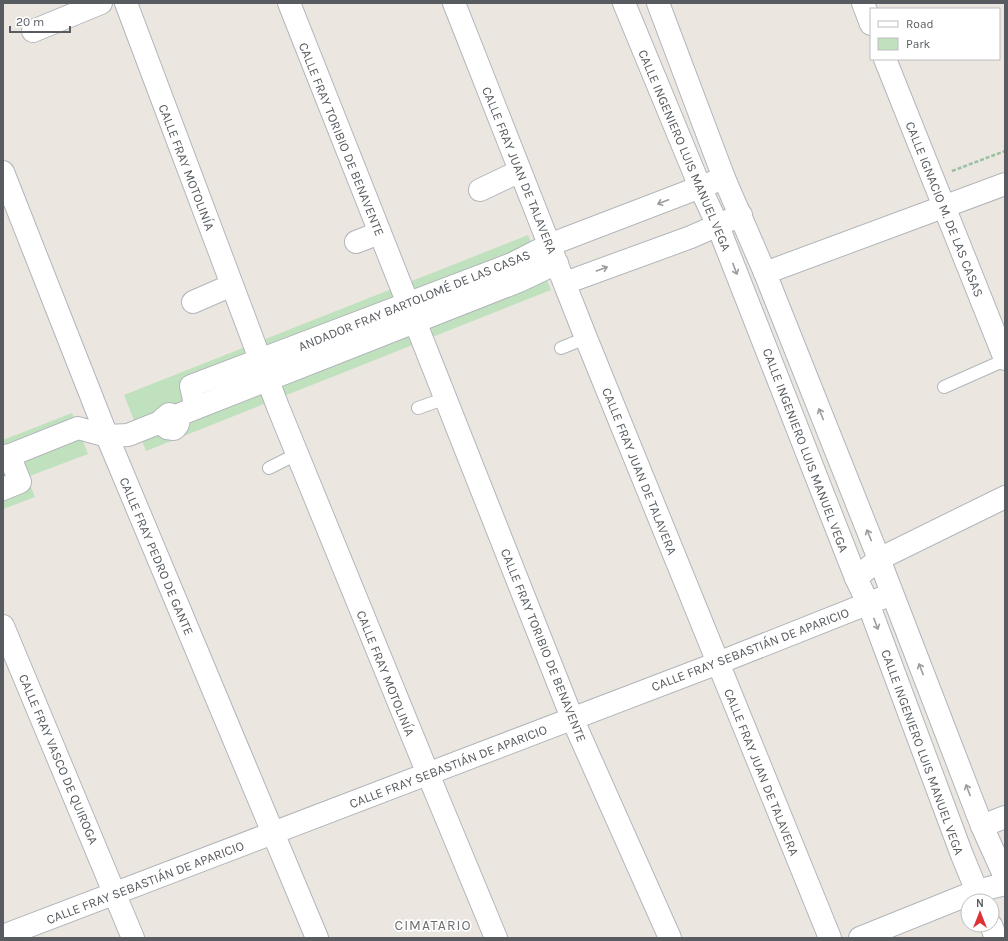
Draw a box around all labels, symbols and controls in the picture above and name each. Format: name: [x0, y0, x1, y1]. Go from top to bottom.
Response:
scale bar: [10, 8, 70, 34]
legend: [870, 8, 1000, 60]
text: 20 m: [16, 15, 44, 29]
text: Road: [906, 17, 934, 31]
text: Park: [906, 37, 931, 51]
street label: CALLE FRAY TORIBIO DE BENAVENTE: [296, 40, 387, 238]
street label: CALLE INGENIERO LUIS MANUEL VEGA: [635, 47, 734, 254]
street label: CALLE FRAY JUAN DE TALAVERA: [479, 84, 560, 256]
street label: CALLE FRAY MOTOLINÍA: [155, 101, 220, 233]
street label: CALLE IGNACIO M. DE LAS CASAS: [902, 119, 987, 299]
one-way arrow: [658, 198, 670, 206]
street label: ANDADOR FRAY BARTOLOMÉ DE LAS CASAS: [295, 245, 532, 354]
one-way arrow: [732, 263, 740, 275]
one-way arrow: [596, 265, 608, 273]
street label: CALLE INGENIERO LUIS MANUEL VEGA: [760, 346, 852, 555]
street label: CALLE FRAY JUAN DE TALAVERA: [599, 385, 680, 557]
one-way arrow: [816, 408, 824, 420]
street label: CALLE FRAY PEDRO DE GANTE: [116, 475, 197, 637]
one-way arrow: [865, 529, 872, 541]
street label: CALLE FRAY TORIBIO DE BENAVENTE: [498, 546, 589, 744]
street label: CALLE FRAY SEBASTIÁN DE APARICIO: [649, 603, 851, 694]
street label: CALLE FRAY MOTOLINÍA: [353, 607, 420, 739]
one-way arrow: [872, 618, 880, 630]
street label: CALLE INGENIERO LUIS MANUEL VEGA: [878, 647, 967, 857]
one-way arrow: [917, 663, 925, 675]
street label: CALLE FRAY VASCO DE QUIROGA: [16, 672, 102, 847]
street label: CALLE FRAY JUAN DE TALAVERA: [721, 686, 802, 858]
street label: CALLE FRAY SEBASTIÁN DE APARICIO: [347, 720, 549, 811]
one-way arrow: [964, 784, 972, 796]
street label: CALLE FRAY SEBASTIÁN DE APARICIO: [44, 836, 246, 927]
north arrow: [960, 893, 1000, 933]
text: N: [976, 897, 984, 910]
district label: CIMATARIO: [395, 917, 471, 934]

